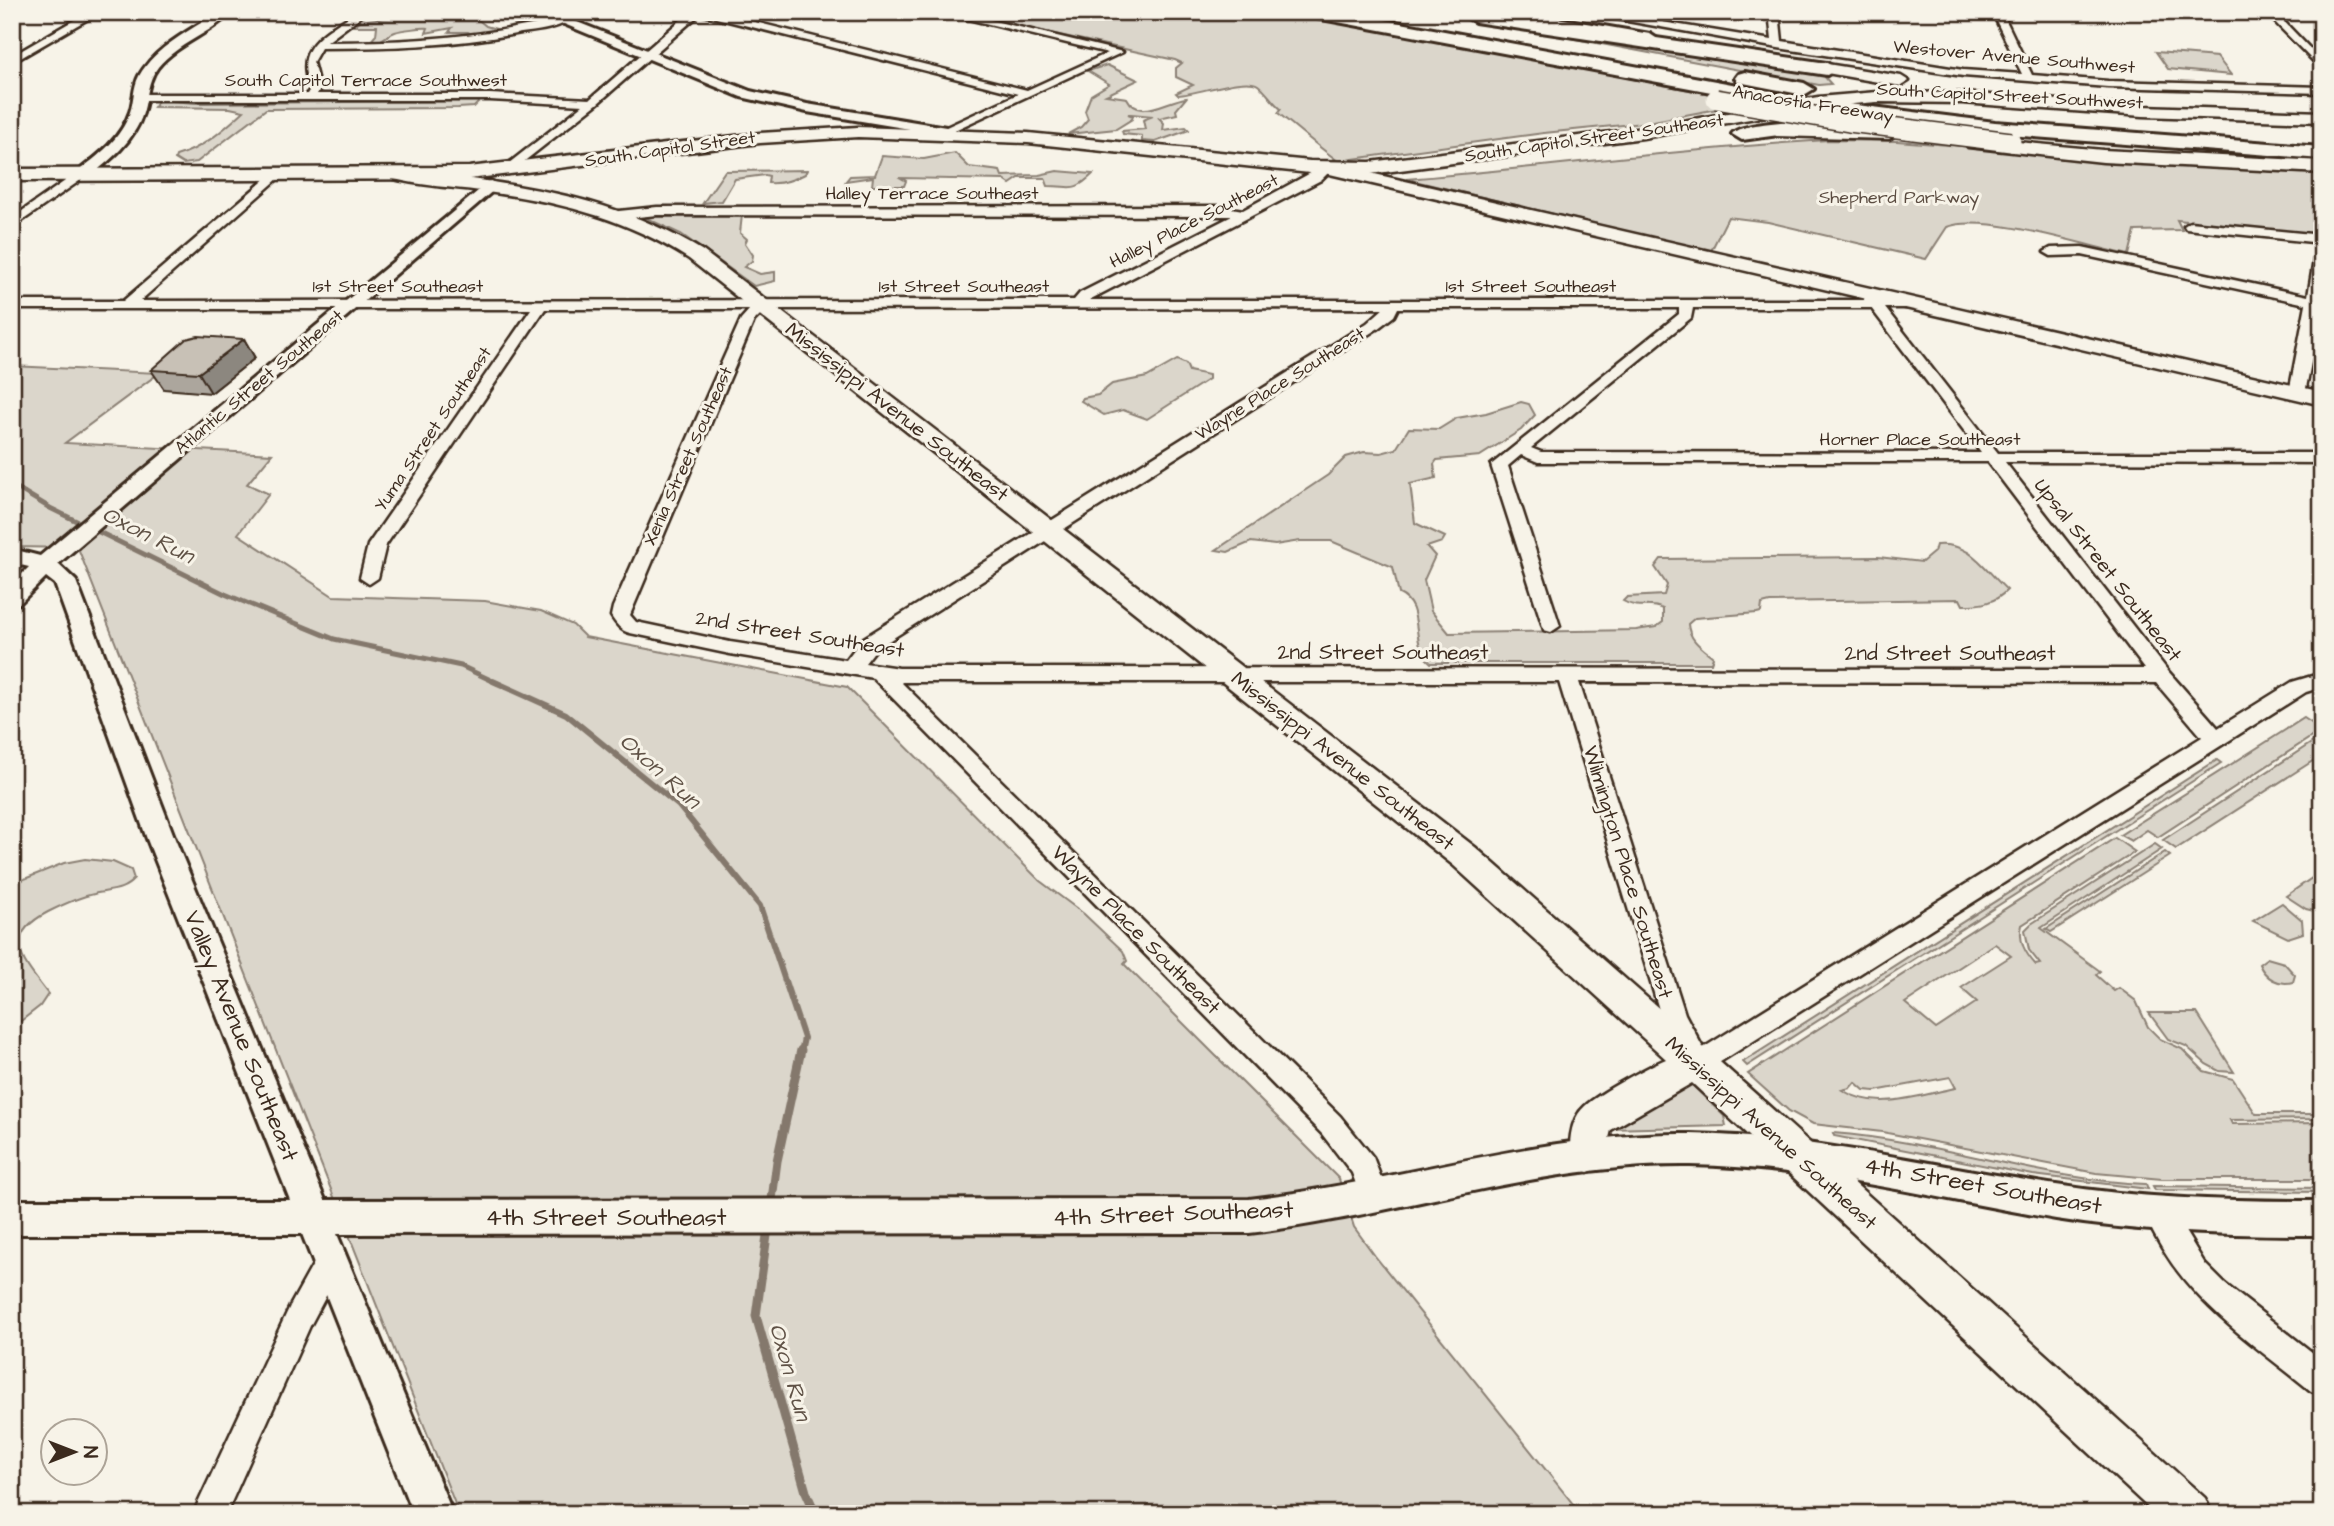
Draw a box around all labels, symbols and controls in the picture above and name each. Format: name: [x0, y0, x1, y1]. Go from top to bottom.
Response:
street label: Westover Avenue Southwest: [1892, 34, 2137, 80]
street label: South Capitol Terrace Southwest: [225, 68, 508, 93]
street label: South Capitol Street Southwest: [1876, 77, 2145, 115]
street label: Anacostia Freeway: [1731, 79, 1895, 130]
street label: South Capitol Street Southeast: [1463, 107, 1726, 169]
street label: South Capitol Street: [583, 125, 758, 173]
street label: Halley Place Southeast: [1105, 167, 1284, 275]
street label: Halley Terrace Southeast: [825, 181, 1039, 207]
park label: Shepherd Parkway: [1819, 185, 1979, 211]
street label: 1st Street Southeast: [313, 274, 484, 299]
street label: 1st Street Southeast: [879, 274, 1050, 299]
street label: 1st Street Southeast: [1446, 274, 1617, 299]
street label: Atlantic Street Southeast: [169, 303, 349, 460]
street label: Mississippi Avenue Southeast: [778, 315, 1015, 510]
street label: Wayne Place Southeast: [1190, 321, 1371, 447]
street label: Yuma Street Southeast: [368, 341, 498, 516]
street label: Xenia Street Southeast: [637, 362, 739, 550]
street label: Horner Place Southeast: [1820, 427, 2021, 452]
street label: Upsal Street Southeast: [2026, 472, 2189, 669]
water label: Oxon Run: [96, 498, 202, 573]
street label: 2nd Street Southeast: [694, 603, 907, 665]
street label: 2nd Street Southeast: [1278, 638, 1489, 667]
street label: 2nd Street Southeast: [1845, 639, 2056, 668]
street label: Mississippi Avenue Southeast: [1224, 664, 1461, 859]
water label: Oxon Run: [612, 726, 710, 818]
street label: Wilmington Place Southeast: [1574, 742, 1680, 1003]
street label: Wayne Place Southeast: [1044, 839, 1227, 1023]
street label: Valley Avenue Southeast: [174, 905, 307, 1167]
street label: Mississippi Avenue Southeast: [1658, 1030, 1884, 1237]
street label: 4th Street Southeast: [1861, 1148, 2105, 1224]
street label: 4th Street Southeast: [1052, 1193, 1294, 1235]
street label: 4th Street Southeast: [486, 1201, 727, 1235]
water label: Oxon Run: [761, 1320, 820, 1427]
north arrow: [38, 1418, 108, 1488]
text: N: [76, 1446, 103, 1458]

